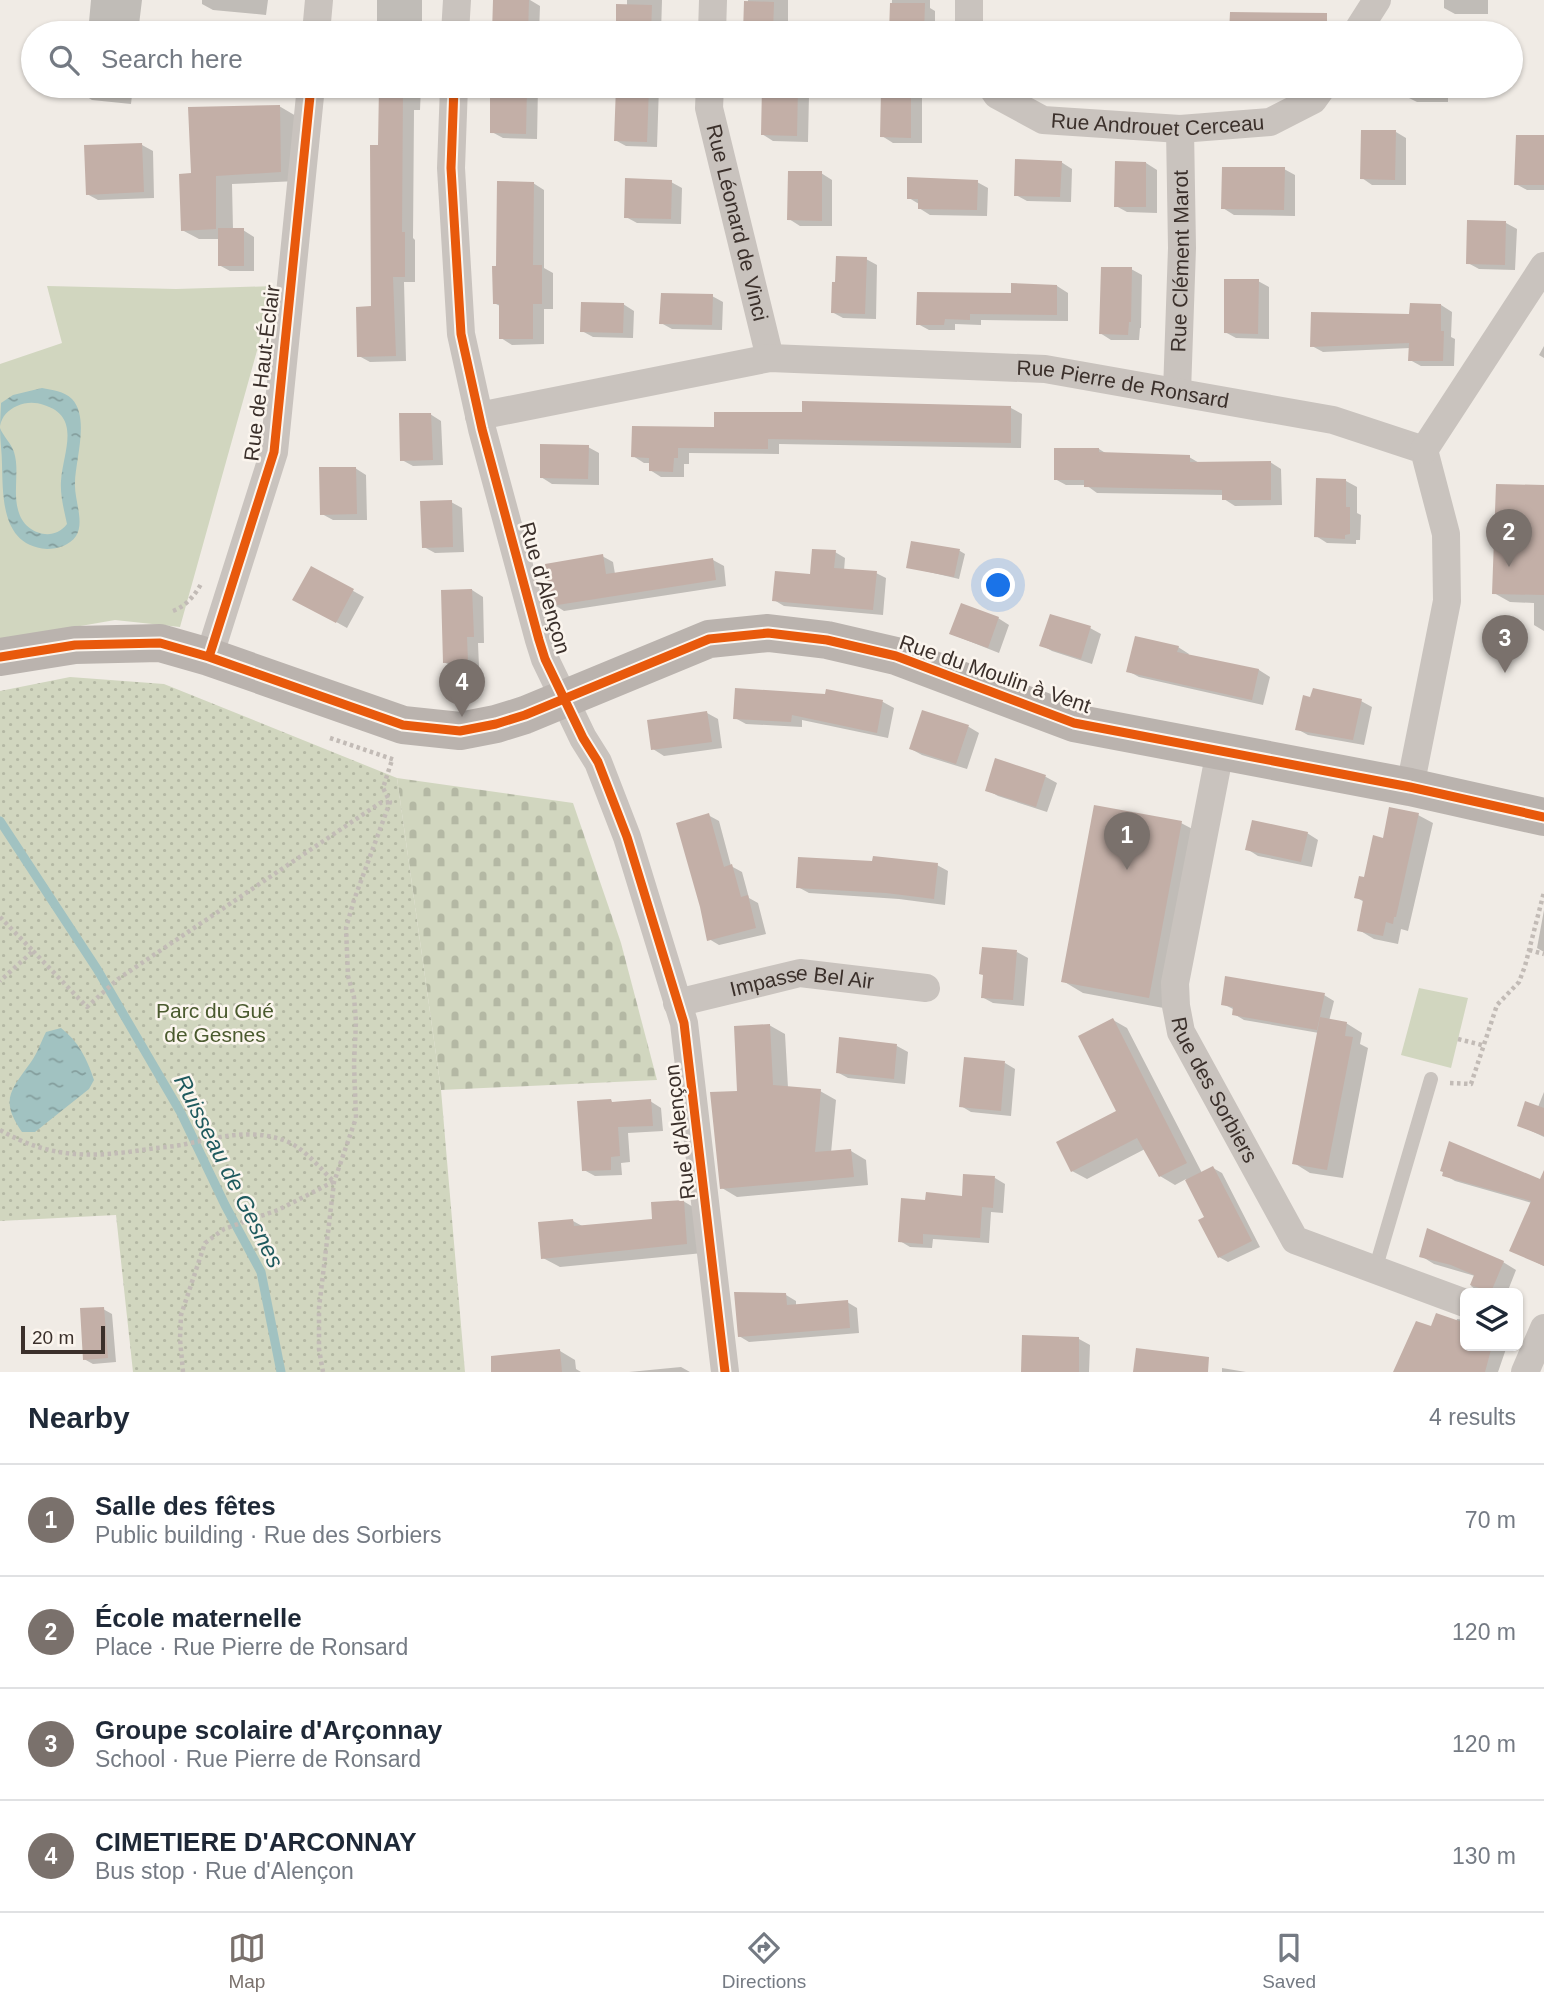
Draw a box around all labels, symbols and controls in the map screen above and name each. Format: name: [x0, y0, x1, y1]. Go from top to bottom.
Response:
search box: [21, 21, 1523, 98]
icon: search: [45, 41, 83, 79]
text: Search here: [101, 44, 243, 74]
street label: Rue Androuet Cerceau: [1050, 109, 1265, 140]
street label: Rue Léonard de Vinci: [702, 122, 773, 323]
street label: Rue Clément Marot: [1166, 170, 1193, 353]
street label: Rue de Haut-Éclair: [239, 283, 284, 462]
street label: Rue Pierre de Ronsard: [1016, 356, 1231, 412]
pin: 2: [1486, 509, 1532, 567]
street label: Rue d'Alençon: [516, 519, 575, 656]
your location: [981, 568, 1015, 602]
pin: 3: [1482, 615, 1528, 673]
street label: Rue du Moulin à Vent: [896, 630, 1094, 717]
pin: 4: [439, 659, 485, 717]
pin: 1: [1104, 812, 1150, 870]
street label: Impasse Bel Air: [728, 961, 875, 1001]
park label: Parc du Gué de Gesnes: [156, 999, 274, 1046]
street label: Rue des Sorbiers: [1167, 1015, 1262, 1167]
street label: Rue d'Alençon: [660, 1063, 699, 1201]
water label: Ruisseau de Gesnes: [169, 1070, 289, 1272]
map controls: [1460, 1288, 1523, 1351]
button: layers: [1460, 1288, 1523, 1351]
scale bar: [21, 1323, 105, 1355]
text: 20 m: [32, 1327, 74, 1348]
text: Nearby: [28, 1401, 130, 1434]
text: 4 results: [1429, 1404, 1516, 1430]
text: Salle des fêtes: [95, 1491, 276, 1521]
text: 1: [45, 1507, 57, 1533]
text: 70 m: [1465, 1507, 1516, 1533]
text: Public building · Rue des Sorbiers: [95, 1522, 441, 1548]
text: École maternelle: [95, 1603, 302, 1633]
text: 2: [45, 1619, 57, 1645]
text: 120 m: [1452, 1619, 1516, 1645]
text: Place · Rue Pierre de Ronsard: [95, 1634, 408, 1660]
text: Groupe scolaire d'Arçonnay: [95, 1715, 442, 1745]
text: 3: [45, 1731, 57, 1757]
text: 120 m: [1452, 1731, 1516, 1757]
text: School · Rue Pierre de Ronsard: [95, 1746, 421, 1772]
text: CIMETIERE D'ARCONNAY: [95, 1827, 417, 1857]
text: 4: [45, 1843, 57, 1869]
text: 130 m: [1452, 1843, 1516, 1869]
text: Bus stop · Rue d'Alençon: [95, 1858, 354, 1884]
tab: Map: [228, 1929, 266, 1993]
tab: Directions: [722, 1929, 806, 1993]
tab: Saved: [1262, 1929, 1316, 1993]

